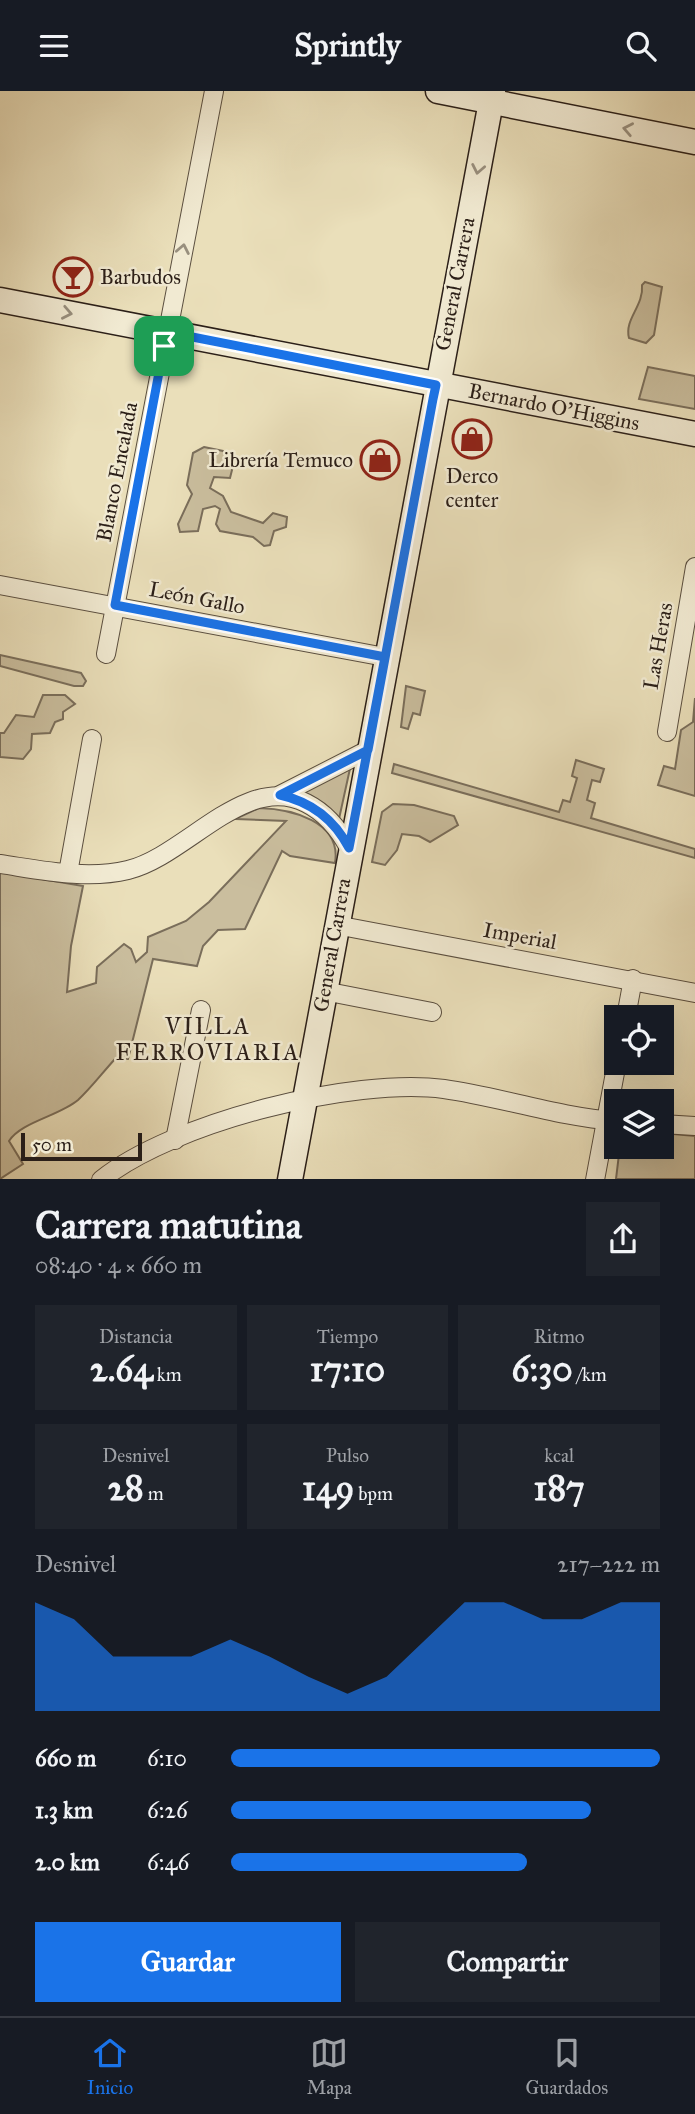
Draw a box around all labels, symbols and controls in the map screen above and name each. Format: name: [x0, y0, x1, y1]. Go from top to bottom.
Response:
text: Sprintly: [294, 26, 401, 65]
icon: menu: [35, 27, 73, 65]
icon: search: [622, 27, 660, 65]
one-way arrow: [622, 122, 634, 137]
one-way arrow: [471, 162, 486, 174]
street label: General Carrera: [429, 215, 481, 353]
one-way arrow: [175, 243, 190, 255]
bar icon: Barbudos: [52, 256, 94, 298]
place label: Barbudos: [100, 264, 181, 290]
one-way arrow: [61, 305, 73, 320]
pin: [134, 316, 194, 376]
icon: arrive: [145, 327, 183, 365]
street label: Bernardo O'Higgins: [466, 378, 642, 436]
street label: Blanco Encalada: [91, 400, 143, 544]
shop icon: Derco center: [451, 418, 493, 460]
shop icon: Librería Temuco: [359, 439, 401, 481]
place label: Librería Temuco: [208, 447, 353, 473]
place label: Derco center: [446, 463, 499, 513]
street label: León Gallo: [147, 576, 247, 620]
street label: Las Heras: [638, 601, 678, 691]
street label: General Carrera: [307, 876, 357, 1014]
street label: Imperial: [481, 917, 559, 955]
map controls: [604, 1005, 674, 1159]
button: locate: [604, 1005, 674, 1075]
district label: VILLA FERROVIARIA: [115, 1012, 301, 1066]
button: layers: [604, 1089, 674, 1159]
scale bar: [21, 1131, 142, 1162]
text: 50 m: [32, 1133, 72, 1156]
text: Carrera matutina: [35, 1202, 302, 1248]
button: share: [586, 1202, 660, 1276]
text: 08:40 · 4 × 660 m: [35, 1251, 202, 1279]
text: Distancia: [99, 1325, 173, 1348]
text: Tiempo: [317, 1325, 378, 1348]
text: Ritmo: [534, 1325, 585, 1348]
text: 2.64: [90, 1348, 153, 1391]
text: 17:10: [310, 1348, 385, 1391]
text: 6:30: [512, 1348, 573, 1391]
text: km: [153, 1363, 182, 1386]
text: /km: [573, 1363, 607, 1386]
text: Desnivel: [102, 1444, 169, 1467]
text: Pulso: [326, 1444, 369, 1467]
text: kcal: [544, 1444, 574, 1467]
text: 28: [108, 1467, 144, 1510]
text: 149: [302, 1467, 354, 1510]
text: 187: [534, 1467, 585, 1510]
text: m: [144, 1482, 164, 1505]
text: bpm: [354, 1482, 393, 1505]
text: Desnivel: [35, 1550, 116, 1578]
text: 217–222 m: [557, 1550, 660, 1578]
text: 660 m: [35, 1744, 96, 1772]
text: 6:10: [147, 1744, 187, 1772]
text: 1.3 km: [35, 1796, 93, 1824]
text: 6:26: [147, 1796, 188, 1824]
text: 2.0 km: [35, 1848, 100, 1876]
text: 6:46: [147, 1848, 189, 1876]
button: Guardar: [35, 1922, 341, 2002]
button: Compartir: [355, 1922, 660, 2002]
tab: Inicio: [87, 2034, 133, 2099]
tab: Mapa: [307, 2034, 352, 2099]
tab: Guardados: [525, 2034, 608, 2099]

